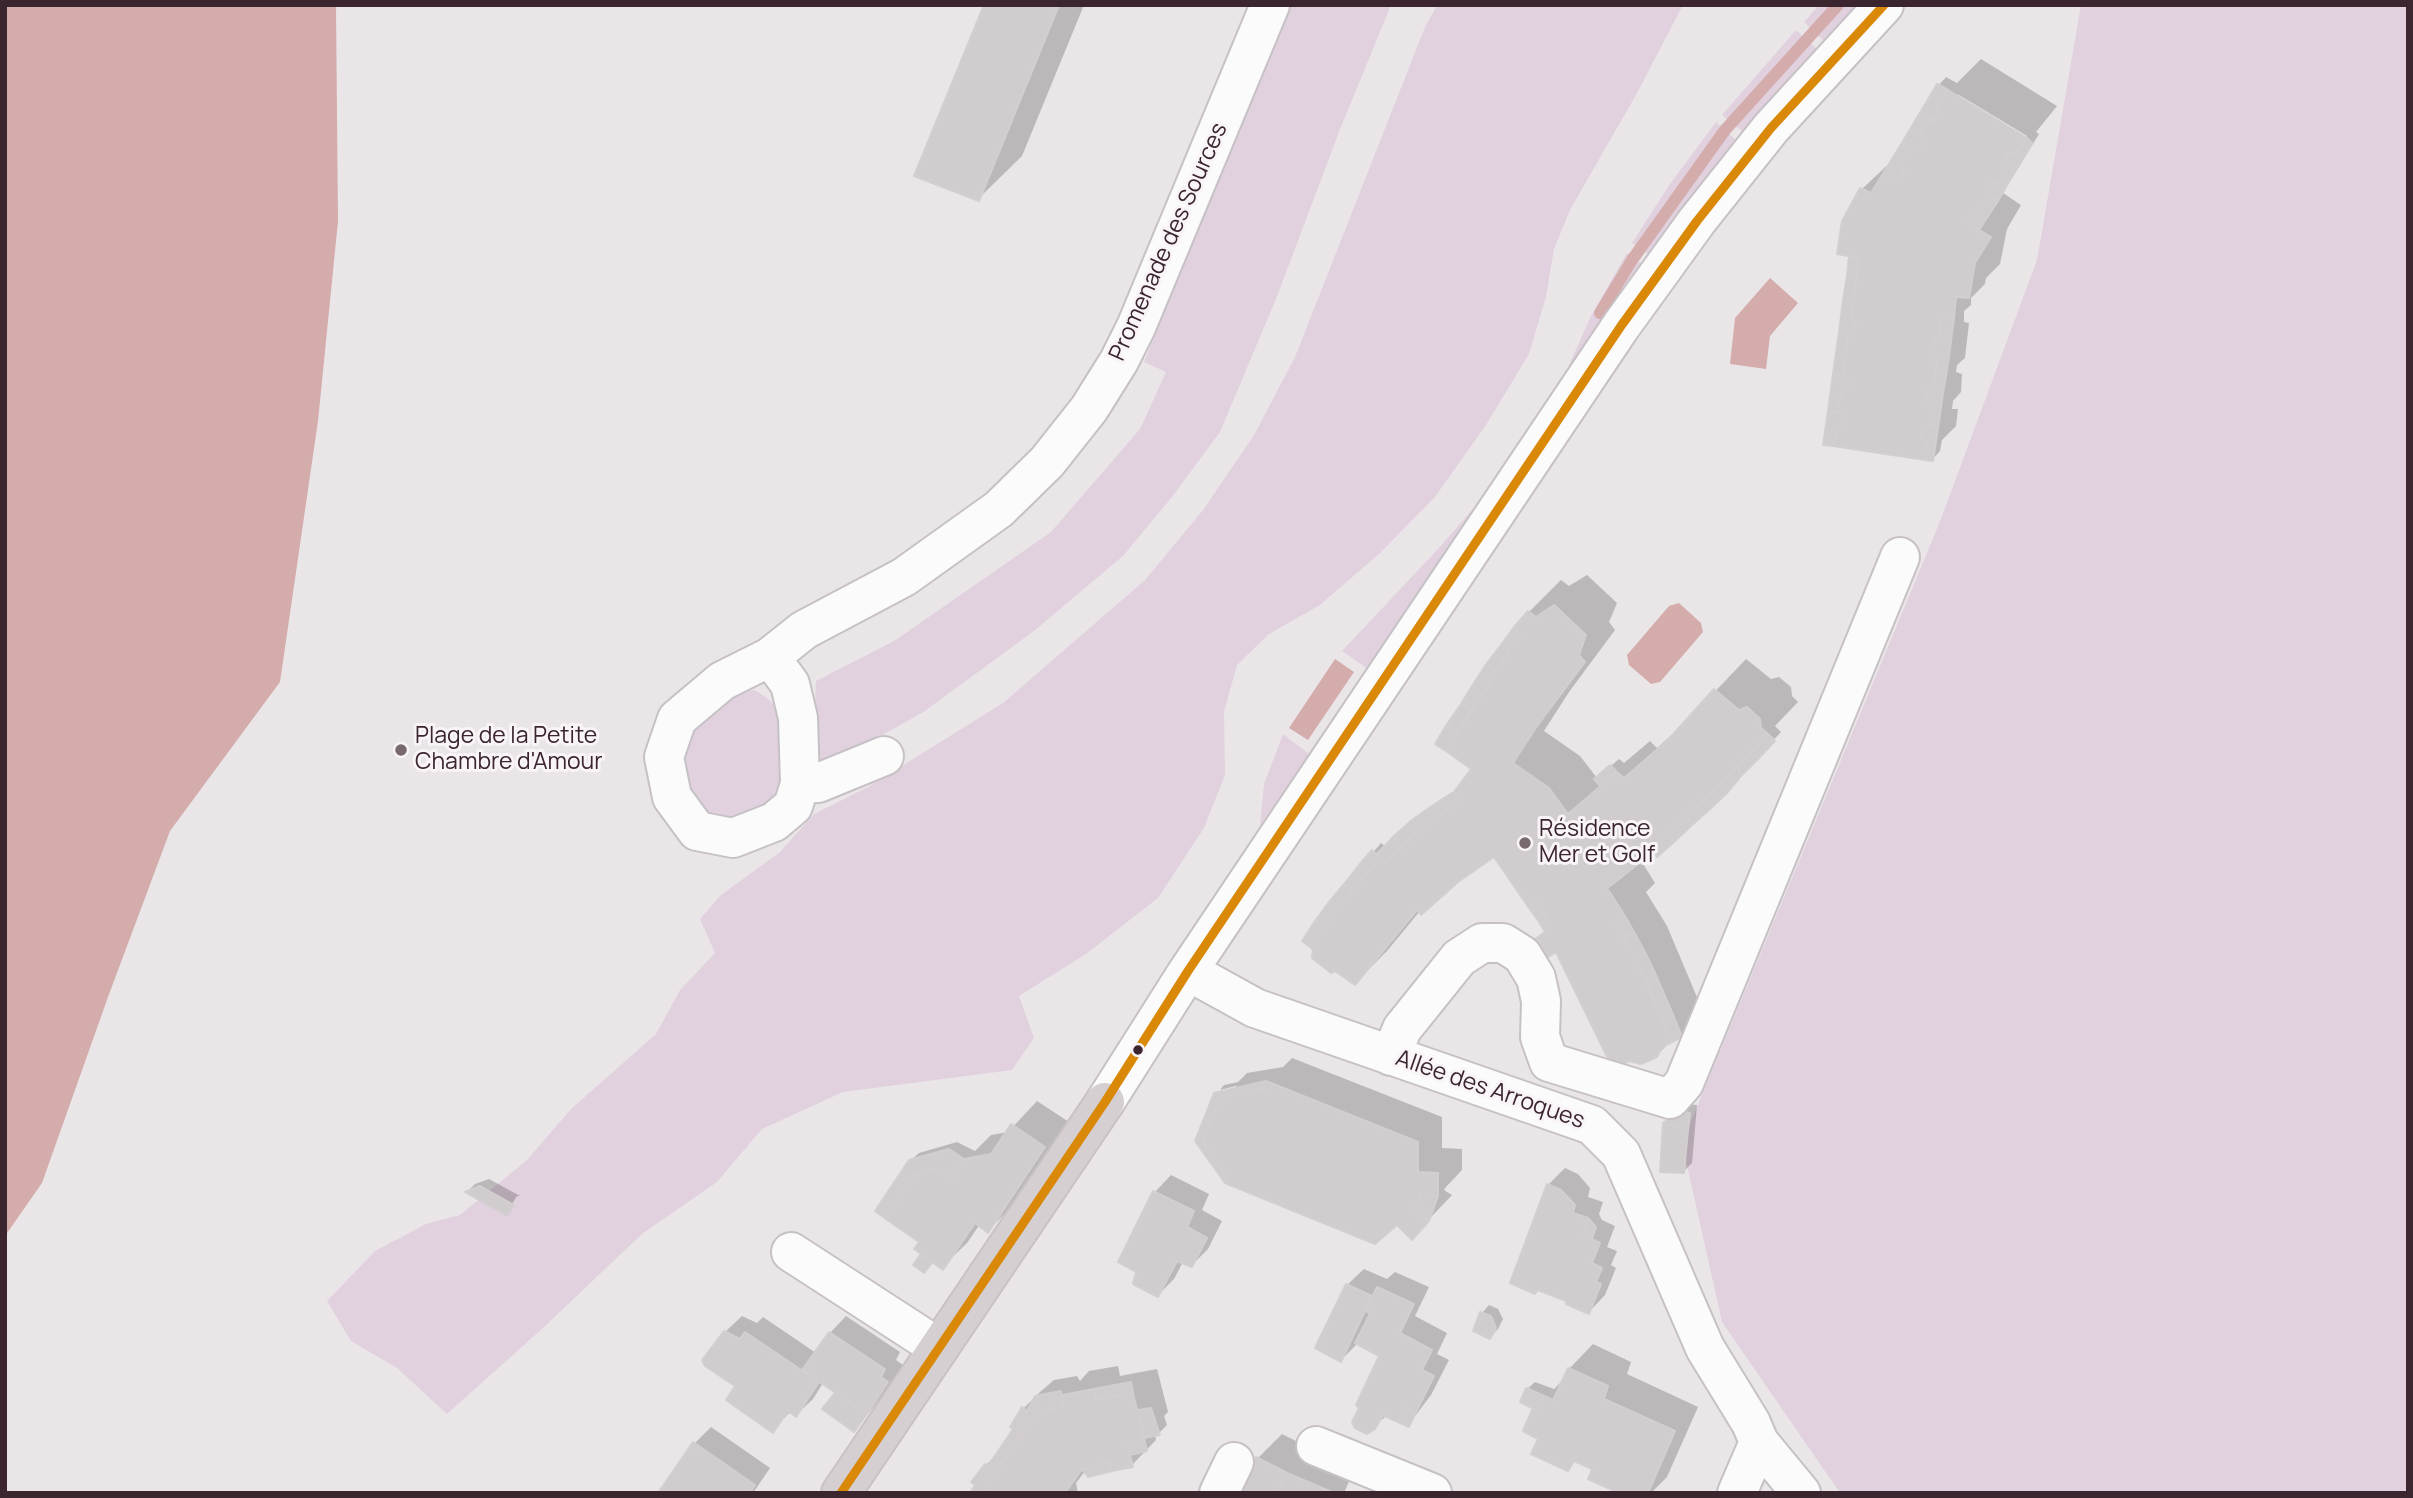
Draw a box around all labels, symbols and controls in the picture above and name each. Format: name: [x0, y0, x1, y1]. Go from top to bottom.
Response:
street label: Promenade des Sources: [1104, 119, 1234, 365]
place label: Plage de la Petite Chambre d'Amour: [415, 723, 602, 777]
marker: Plage de la Petite Chambre d'Amour: [393, 742, 409, 758]
place label: Résidence Mer et Golf: [1539, 816, 1655, 870]
marker: Résidence Mer et Golf: [1517, 835, 1533, 851]
unlabelled marker: [1131, 1043, 1145, 1057]
street label: Allée des Arroques: [1392, 1045, 1588, 1135]

